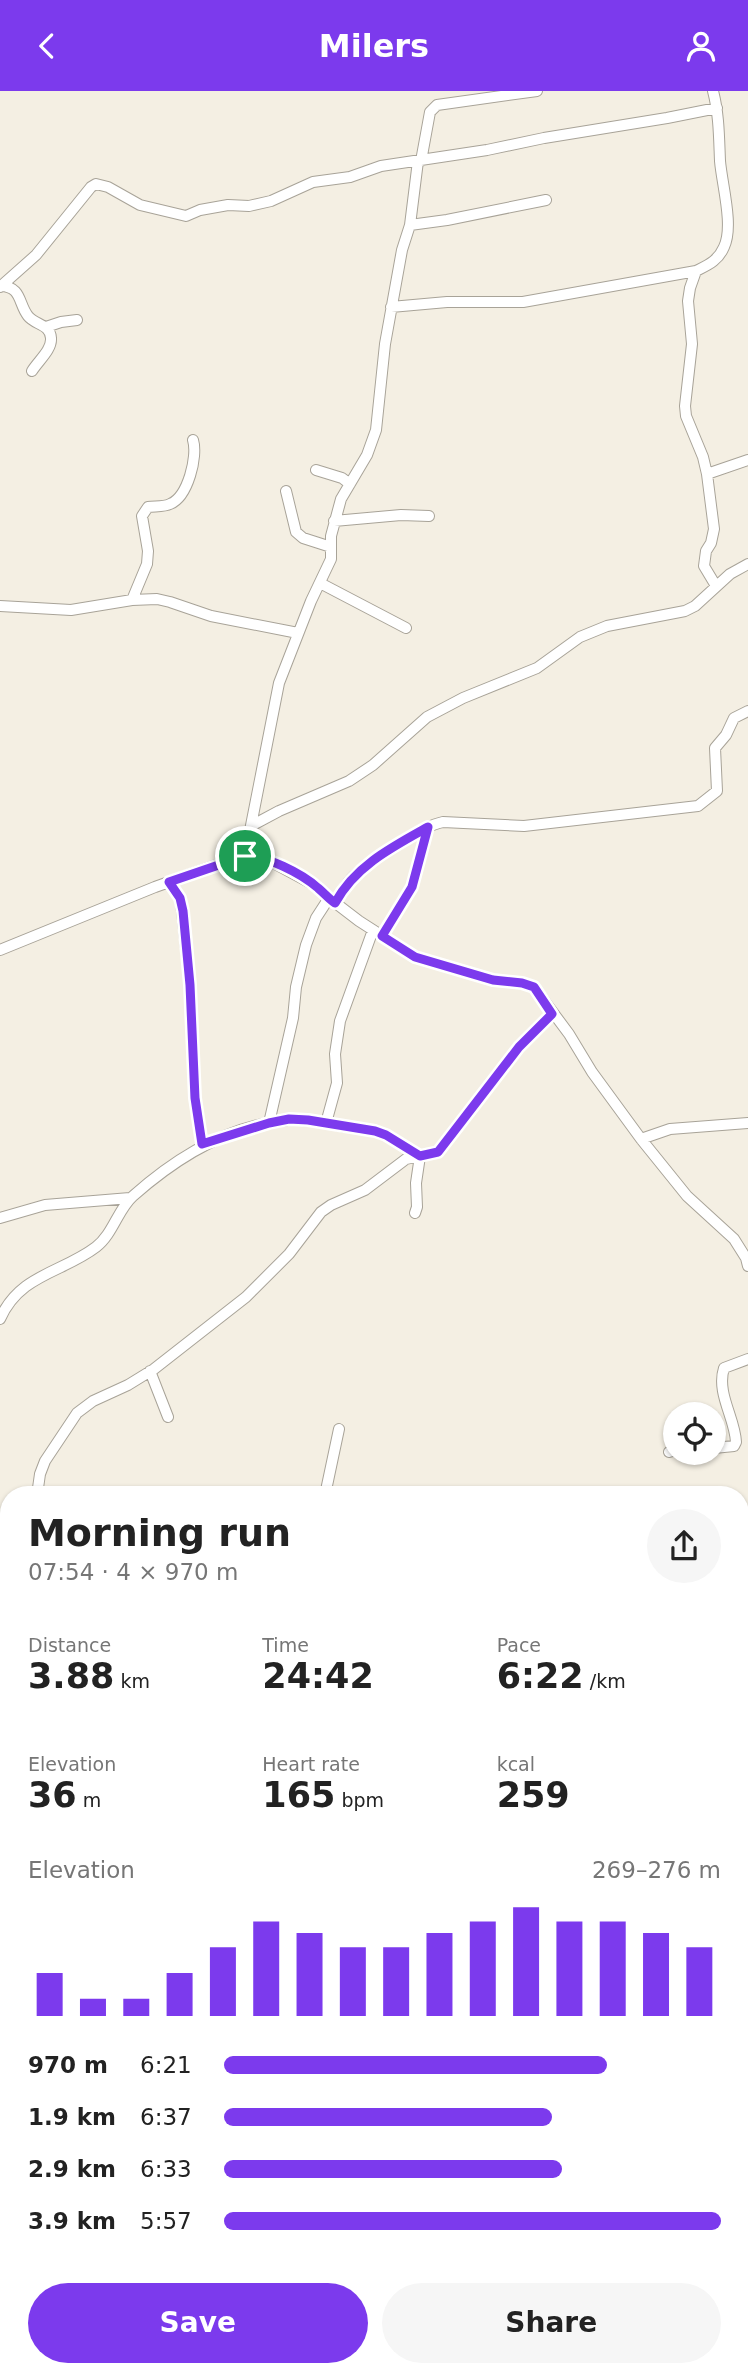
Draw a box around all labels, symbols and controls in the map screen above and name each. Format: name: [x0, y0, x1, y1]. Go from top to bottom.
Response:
icon: back: [28, 27, 66, 65]
text: Milers: [319, 27, 429, 65]
icon: person: [682, 27, 720, 65]
pin: [215, 826, 275, 886]
icon: arrive: [226, 837, 264, 875]
map controls: [663, 1402, 726, 1465]
button: locate: [663, 1402, 726, 1465]
button: share: [647, 1509, 721, 1583]
text: Morning run: [28, 1511, 291, 1555]
text: 07:54 · 4 × 970 m: [28, 1559, 238, 1585]
text: Distance: [28, 1634, 111, 1656]
text: Time: [262, 1634, 309, 1656]
text: Pace: [497, 1634, 541, 1656]
text: 3.88: [28, 1656, 114, 1696]
text: 24:42: [262, 1656, 374, 1696]
text: 6:22: [497, 1656, 584, 1696]
text: km: [114, 1670, 150, 1692]
text: /km: [584, 1670, 626, 1692]
text: Elevation: [28, 1753, 116, 1775]
text: Heart rate: [262, 1753, 360, 1775]
text: kcal: [497, 1753, 535, 1775]
text: 36: [28, 1775, 77, 1815]
text: 165: [262, 1775, 335, 1815]
text: 259: [497, 1775, 570, 1815]
text: m: [77, 1789, 101, 1811]
text: bpm: [335, 1789, 384, 1811]
text: Elevation: [28, 1857, 135, 1883]
text: 269–276 m: [592, 1857, 721, 1883]
text: 970 m: [28, 2052, 108, 2078]
text: 6:21: [140, 2052, 192, 2078]
text: 1.9 km: [28, 2104, 116, 2130]
text: 6:37: [140, 2104, 192, 2130]
text: 2.9 km: [28, 2156, 116, 2182]
text: 6:33: [140, 2156, 192, 2182]
text: 3.9 km: [28, 2208, 116, 2234]
text: 5:57: [140, 2208, 192, 2234]
button: Save: [28, 2283, 368, 2363]
button: Share: [382, 2283, 721, 2363]

